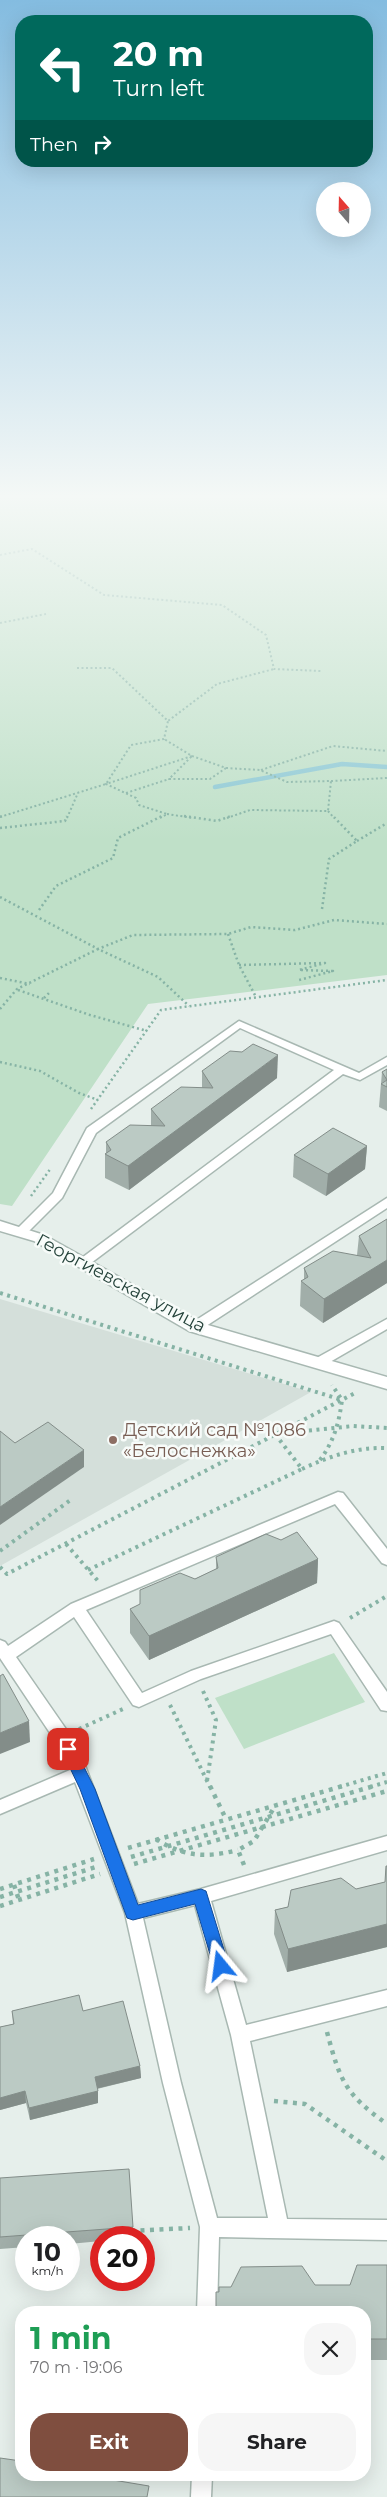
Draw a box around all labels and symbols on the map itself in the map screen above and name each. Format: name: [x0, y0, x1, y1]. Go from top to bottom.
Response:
north arrow: [316, 182, 371, 238]
street label: Георгиевская улица: [32, 1229, 210, 1337]
place label: Детский сад №1086 «Белоснежка»: [123, 1419, 306, 1462]
marker: Детский сад №1086 «Белоснежка»: [107, 1434, 119, 1446]
pin: [47, 1728, 89, 1770]
position arrow: [194, 1939, 246, 1991]
speed limit sign: 20: [90, 2226, 155, 2291]

